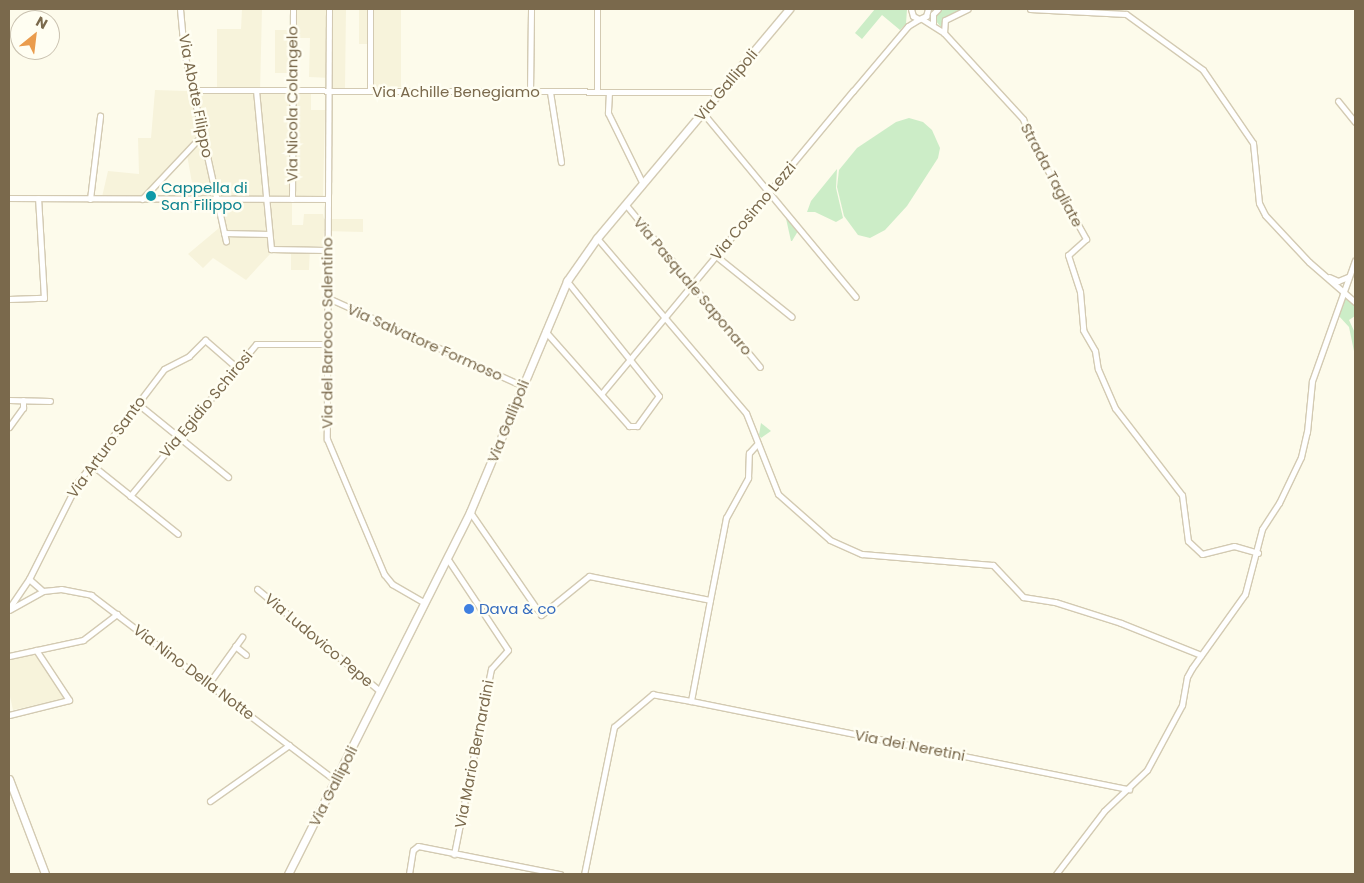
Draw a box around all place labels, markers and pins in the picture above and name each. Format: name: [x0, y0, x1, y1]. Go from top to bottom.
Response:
place label: Cappella di San Filippo: [161, 178, 248, 213]
marker: Cappella di San Filippo: [145, 190, 157, 202]
place label: Dava & co: [479, 600, 556, 618]
marker: Dava & co: [463, 603, 475, 615]

